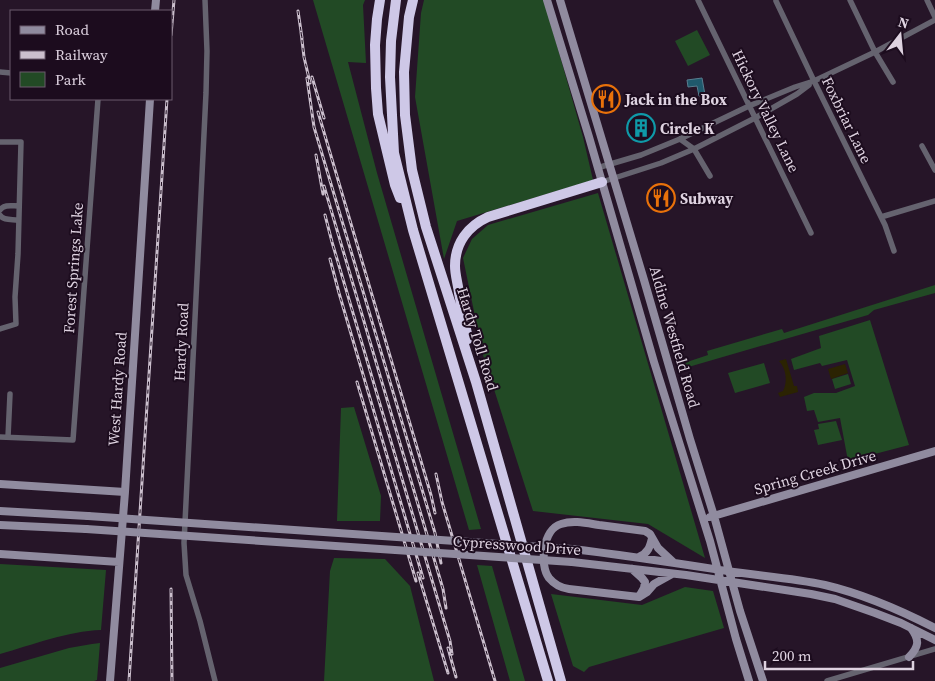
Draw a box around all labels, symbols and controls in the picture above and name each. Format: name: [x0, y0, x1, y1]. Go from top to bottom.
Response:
legend: [10, 10, 172, 100]
north arrow: [875, 10, 925, 60]
text: N: [896, 11, 911, 34]
text: Road: [55, 19, 89, 40]
text: Railway: [55, 44, 108, 65]
street label: Hickory Valley Lane: [727, 46, 805, 176]
text: Park: [55, 69, 87, 90]
street label: Foxbriar Lane: [817, 73, 877, 167]
restaurant icon: Jack in the Box: [591, 84, 621, 114]
place label: Jack in the Box: [624, 89, 728, 110]
building icon: Circle K: [626, 113, 656, 143]
place label: Circle K: [660, 118, 715, 139]
restaurant icon: Subway: [646, 183, 676, 213]
place label: Subway: [680, 188, 733, 209]
street label: Forest Springs Lake: [58, 202, 88, 334]
street label: Aldine Westfield Road: [645, 264, 705, 411]
street label: Hardy Toll Road: [452, 285, 504, 394]
street label: Hardy Road: [168, 302, 194, 382]
street label: West Hardy Road: [103, 331, 132, 447]
street label: Spring Creek Drive: [751, 444, 879, 499]
street label: Cypresswood Drive: [452, 530, 582, 560]
scale bar: [765, 638, 912, 670]
text: 200 m: [772, 645, 812, 666]

